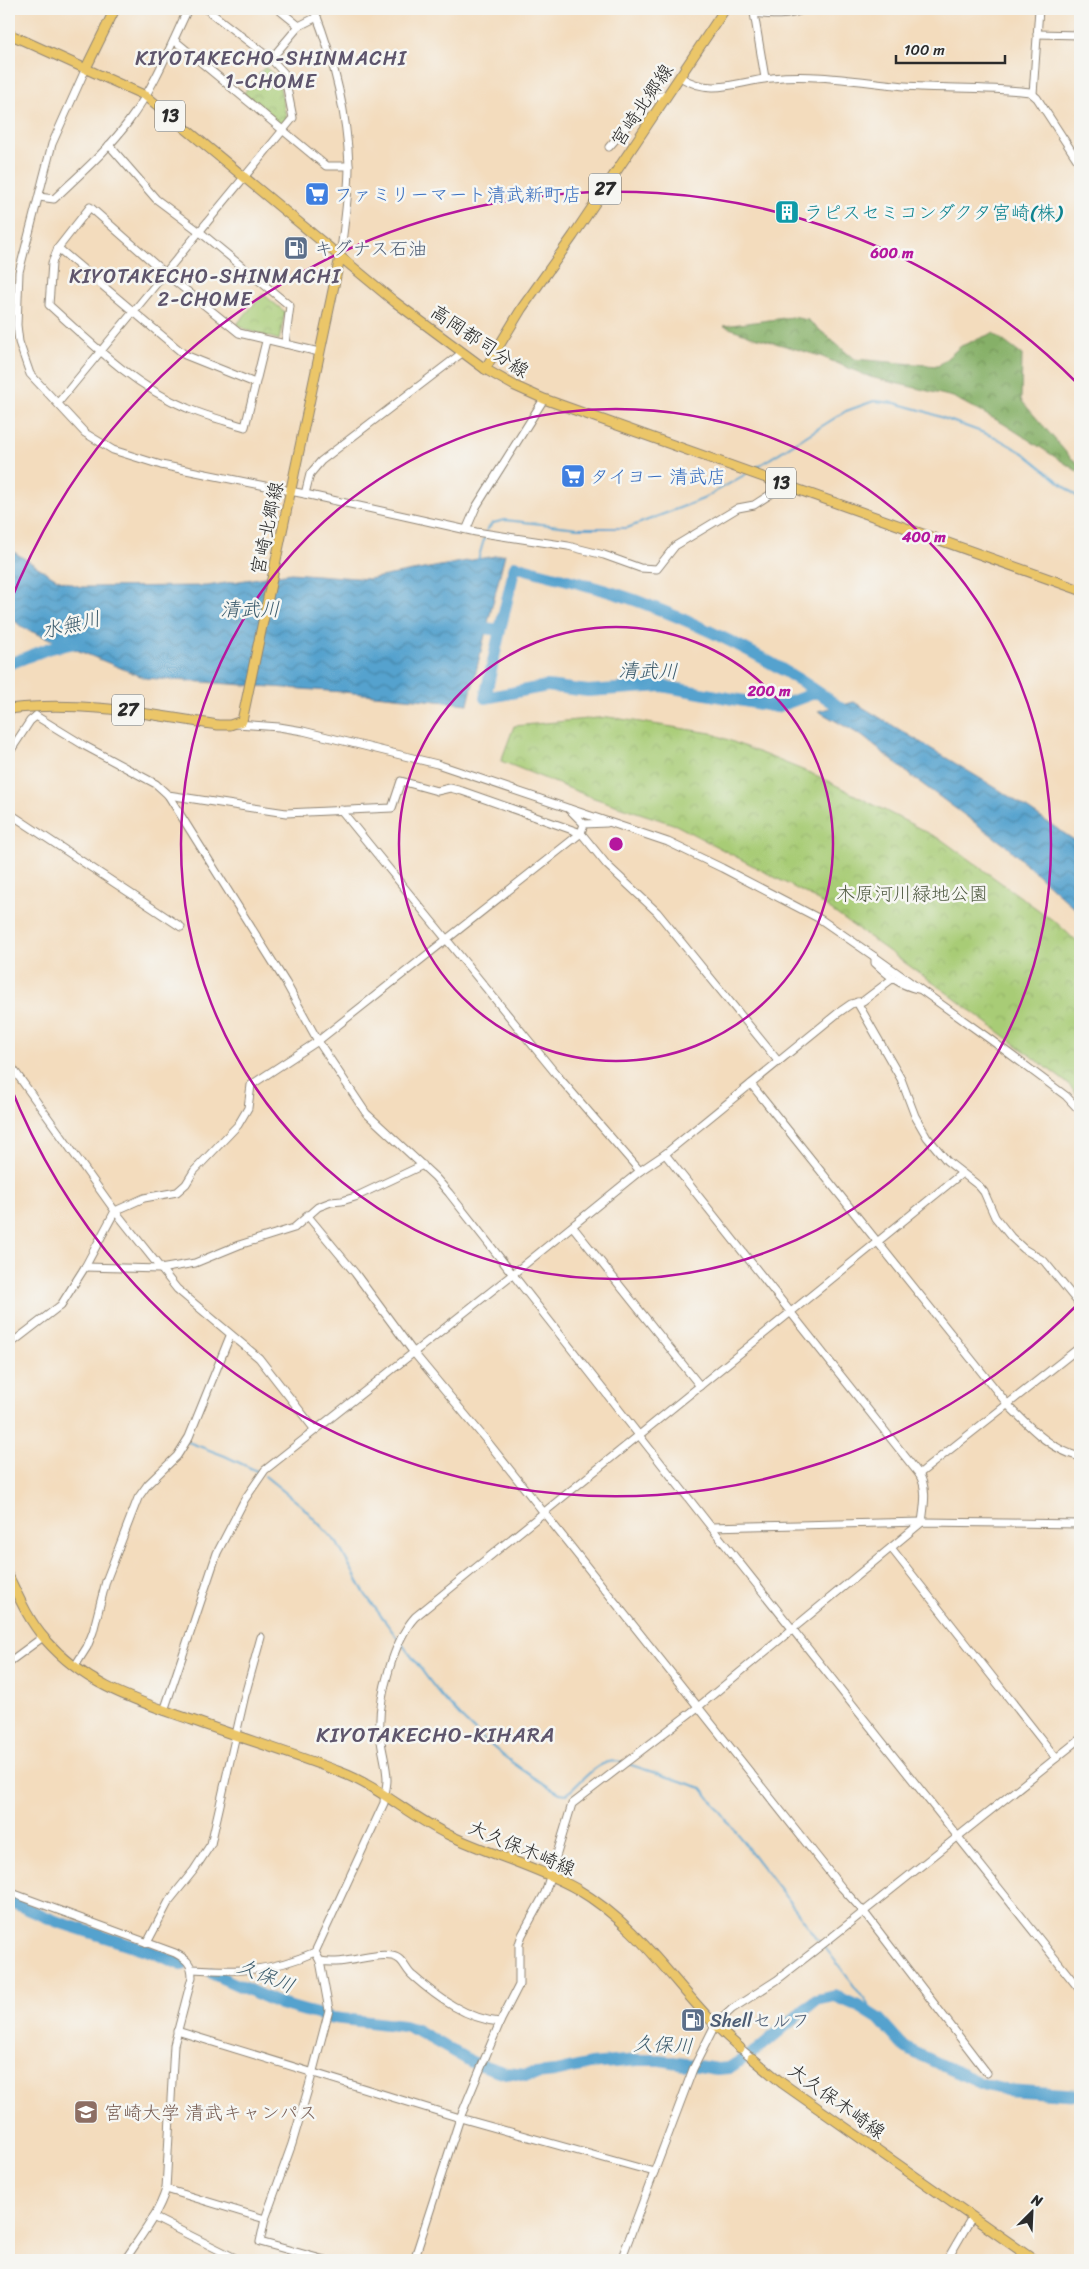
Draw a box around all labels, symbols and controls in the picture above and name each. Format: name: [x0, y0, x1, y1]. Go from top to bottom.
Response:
scale bar: [896, 32, 1005, 64]
text: 100 m: [904, 37, 945, 63]
district label: KIYOTAKECHO-SHINMACHI 1-CHOME: [135, 41, 407, 99]
street label: 宮崎北郷線: [602, 56, 682, 154]
road number: 13: [155, 100, 185, 132]
road number: 27: [589, 173, 621, 204]
place label: ファミリーマート清武新町店: [334, 178, 581, 211]
supermarket icon: ファミリーマート清武新町店: [304, 181, 330, 207]
place label: ラピスセミコンダクタ宮崎(株): [804, 196, 1063, 229]
building icon: ラピスセミコンダクタ宮崎(株): [774, 199, 800, 225]
place label: キグナス石油: [314, 232, 427, 265]
fuel station icon: キグナス石油: [283, 235, 309, 261]
text: 600 m: [870, 240, 914, 266]
district label: KIYOTAKECHO-SHINMACHI 2-CHOME: [69, 259, 341, 317]
street label: 高岡都司分線: [424, 295, 536, 387]
place label: タイヨー 清武店: [590, 460, 726, 493]
supermarket icon: タイヨー 清武店: [560, 463, 586, 489]
road number: 13: [766, 468, 796, 498]
street label: 宮崎北郷線: [241, 478, 293, 578]
text: 400 m: [901, 524, 946, 550]
water label: 清武川: [220, 592, 280, 627]
water label: 水無川: [38, 601, 104, 649]
water label: 清武川: [618, 653, 678, 689]
text: 200 m: [746, 678, 791, 704]
road number: 27: [112, 694, 144, 726]
centre of rings: [607, 835, 625, 853]
park label: 木原河川緑地公園: [836, 877, 988, 910]
district label: KIYOTAKECHO-KIHARA: [316, 1716, 556, 1754]
street label: 大久保木崎線: [463, 1811, 581, 1885]
water label: 久保川: [232, 1949, 300, 2003]
place label: Shellセルフ: [710, 2004, 810, 2037]
fuel station icon: Shellセルフ: [680, 2007, 706, 2033]
water label: 久保川: [632, 2026, 694, 2064]
street label: 大久保木崎線: [781, 2054, 893, 2148]
place label: 宮崎大学 清武キャンパス: [104, 2096, 317, 2129]
school or university icon: 宮崎大学 清武キャンパス: [73, 2099, 99, 2125]
north arrow: [1006, 2186, 1056, 2236]
text: N: [1027, 2187, 1047, 2214]

